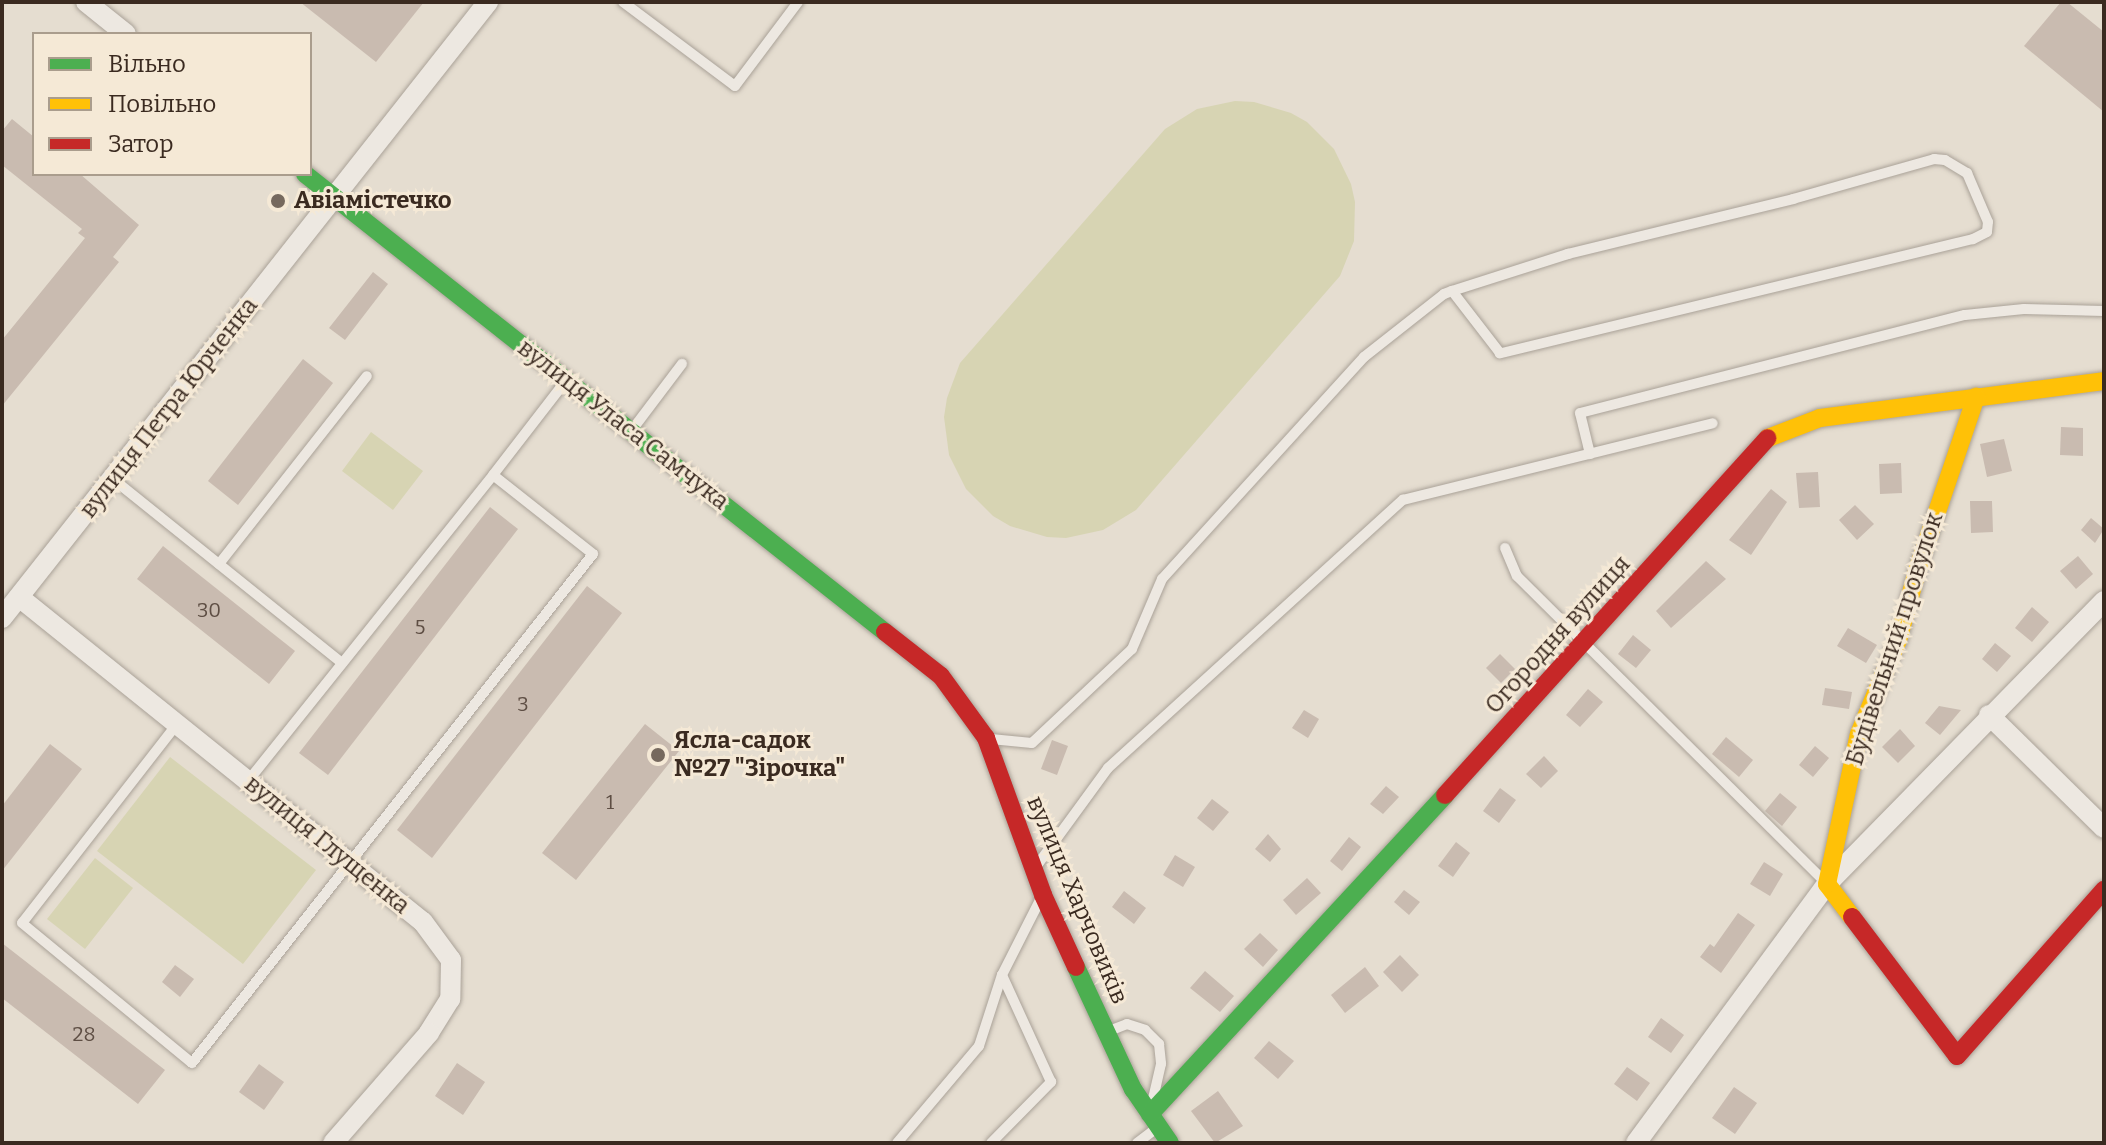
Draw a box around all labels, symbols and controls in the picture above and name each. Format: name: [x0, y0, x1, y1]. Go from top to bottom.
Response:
legend: [32, 32, 312, 176]
text: Вільно: [108, 50, 186, 78]
text: Повільно: [108, 90, 216, 118]
text: Затор: [108, 130, 173, 158]
place label: Авіамістечко: [294, 187, 451, 215]
marker: Авіамістечко: [269, 192, 287, 210]
street label: вулиця Петра Юрченка: [74, 292, 264, 524]
street label: вулиця Уласа Самчука: [512, 334, 734, 516]
street label: Будівельний провулок: [1840, 509, 1950, 769]
street label: Огородня вулиця: [1480, 550, 1636, 720]
house number: 30: [197, 598, 221, 622]
house number: 5: [415, 615, 425, 639]
house number: 3: [517, 692, 529, 716]
place label: Ясла-садок №27 "Зірочка": [674, 727, 846, 783]
marker: Ясла-садок №27 "Зірочка": [649, 746, 667, 764]
street label: вулиця Глущенка: [239, 770, 415, 920]
house number: 1: [606, 790, 614, 814]
street label: вулиця Харчовиків: [1020, 792, 1134, 1008]
house number: 28: [73, 1022, 95, 1046]

